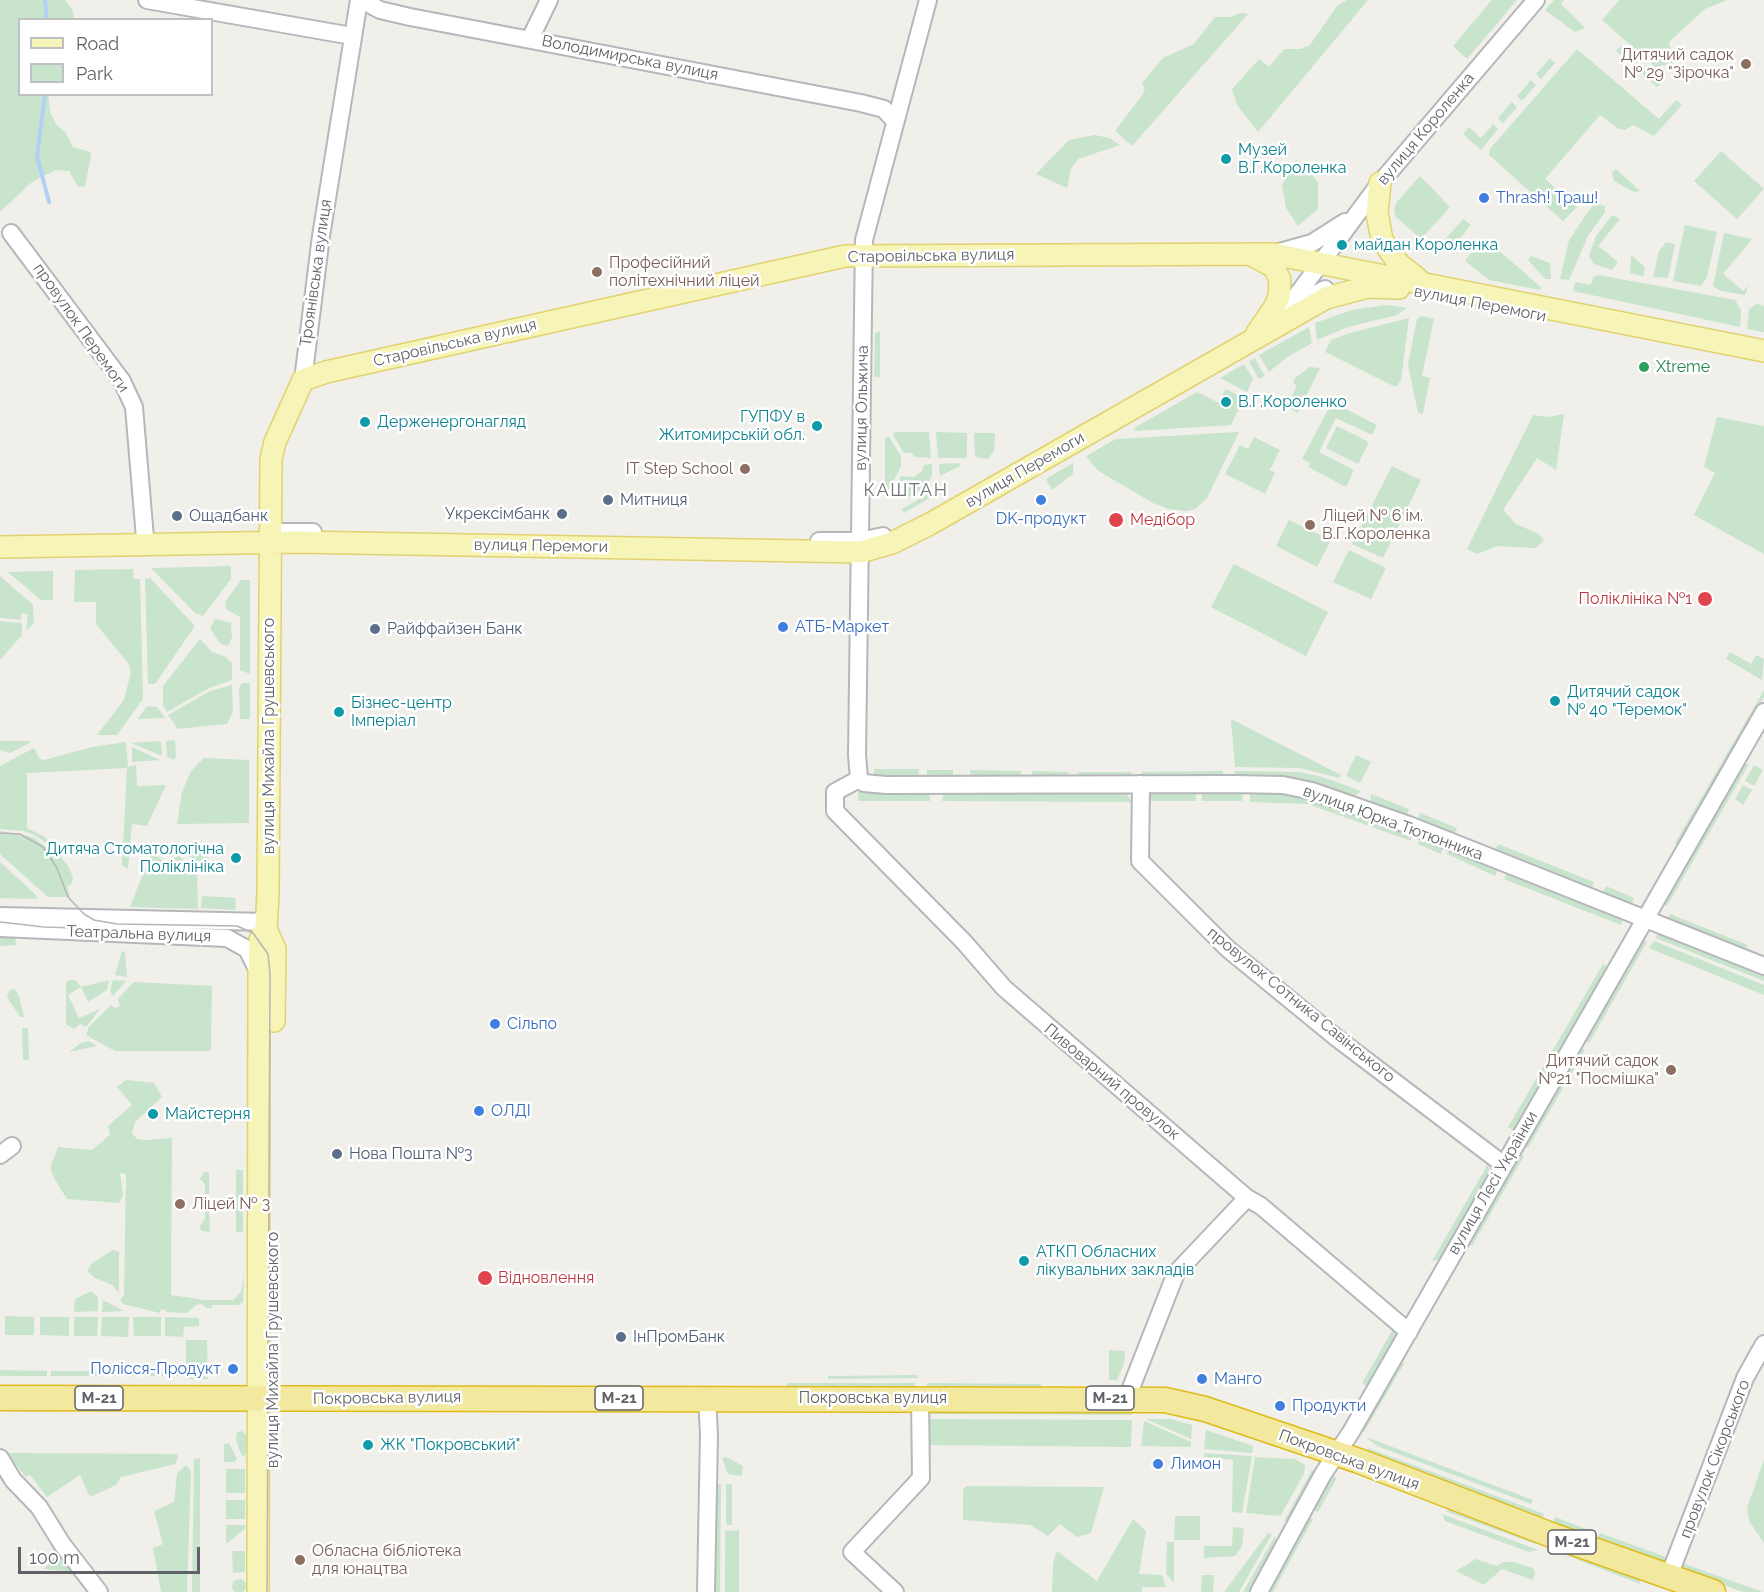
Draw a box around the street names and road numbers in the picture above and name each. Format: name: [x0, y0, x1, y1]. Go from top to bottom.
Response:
street label: Володимирська вулиця: [540, 31, 720, 85]
street label: вулиця Короленка: [1373, 69, 1479, 189]
street label: Троянівська вулиця: [296, 198, 336, 348]
street label: Старовільська вулиця: [847, 245, 1015, 267]
street label: провулок Перемоги: [29, 260, 133, 396]
street label: вулиця Перемоги: [1412, 282, 1548, 326]
street label: Старовільська вулиця: [372, 315, 538, 371]
street label: вулиця Ольжича: [851, 345, 873, 471]
street label: вулиця Перемоги: [962, 428, 1088, 512]
street label: вулиця Перемоги: [474, 535, 608, 557]
street label: вулиця Михайла Грушевського: [259, 618, 279, 854]
street label: вулиця Юрка Тютюнника: [1300, 781, 1486, 865]
street label: Театральна вулиця: [66, 922, 212, 946]
street label: провулок Сотника Савінського: [1203, 923, 1399, 1087]
street label: Пивоварний провулок: [1040, 1020, 1184, 1144]
street label: вулиця Лесі Українки: [1444, 1108, 1542, 1258]
street label: вулиця Михайла Грушевського: [263, 1232, 283, 1468]
street label: провулок Сікорського: [1676, 1377, 1754, 1541]
road number: М-21: [75, 1386, 123, 1410]
road number: М-21: [595, 1386, 643, 1410]
road number: М-21: [1086, 1386, 1134, 1410]
street label: Покровська вулиця: [313, 1387, 461, 1409]
street label: Покровська вулиця: [799, 1388, 947, 1408]
street label: Покровська вулиця: [1276, 1426, 1422, 1494]
road number: М-21: [1548, 1530, 1596, 1554]

